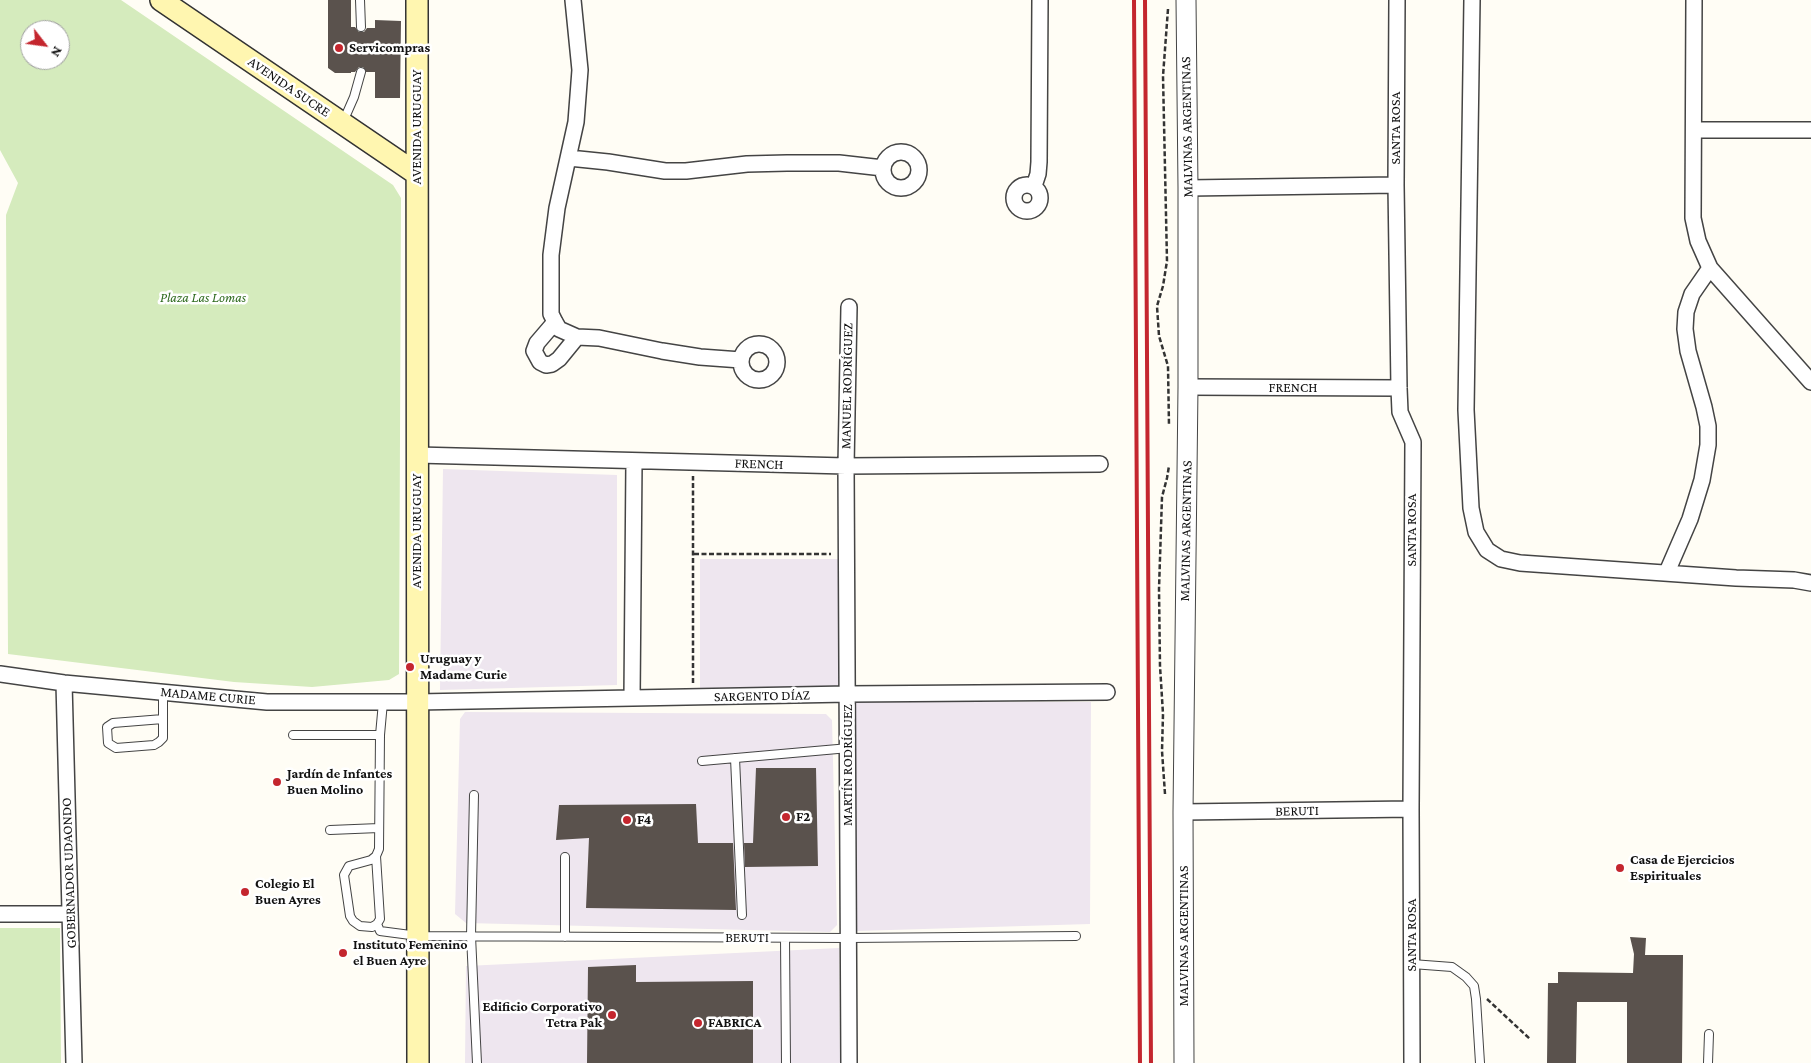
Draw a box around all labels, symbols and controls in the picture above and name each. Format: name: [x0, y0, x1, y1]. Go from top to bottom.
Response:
north arrow: [20, 20, 70, 70]
place label: Servicompras: [349, 40, 430, 56]
marker: Servicompras: [333, 42, 345, 54]
text: N: [48, 44, 66, 60]
street label: AVENIDA SUCRE: [245, 53, 333, 121]
street label: MALVINAS ARGENTINAS: [1177, 56, 1197, 198]
street label: AVENIDA URUGUAY: [409, 70, 425, 184]
street label: SANTA ROSA: [1388, 92, 1404, 164]
park label: Plaza Las Lomas: [160, 290, 246, 306]
street label: MANUEL RODRÍGUEZ: [838, 323, 856, 449]
street label: FRENCH: [1269, 380, 1317, 396]
street label: FRENCH: [734, 455, 784, 473]
street label: MALVINAS ARGENTINAS: [1176, 460, 1196, 602]
street label: AVENIDA URUGUAY: [409, 474, 425, 588]
street label: SANTA ROSA: [1404, 494, 1420, 566]
place label: Uruguay y Madame Curie: [420, 651, 507, 684]
marker: Uruguay y Madame Curie: [404, 661, 416, 673]
street label: MADAME CURIE: [160, 683, 256, 709]
street label: SARGENTO DÍAZ: [714, 687, 810, 705]
street label: MARTÍN RODRÍGUEZ: [840, 704, 856, 826]
place label: Jardín de Infantes Buen Molino: [287, 766, 392, 799]
marker: Jardín de Infantes Buen Molino: [271, 776, 283, 788]
street label: GOBERNADOR UDAONDO: [58, 797, 80, 949]
street label: BERUTI: [1275, 802, 1319, 820]
place label: F2: [796, 809, 810, 825]
marker: F2: [780, 811, 792, 823]
place label: F4: [637, 812, 651, 828]
marker: F4: [621, 814, 633, 826]
place label: Casa de Ejercicios Espirituales: [1630, 852, 1735, 884]
marker: Casa de Ejercicios Espirituales: [1614, 862, 1626, 874]
street label: MALVINAS ARGENTINAS: [1176, 865, 1192, 1007]
place label: Colegio El Buen Ayres: [255, 876, 321, 909]
marker: Colegio El Buen Ayres: [239, 886, 251, 898]
street label: SANTA ROSA: [1404, 899, 1420, 971]
street label: BERUTI: [725, 930, 769, 946]
place label: Instituto Femenino el Buen Ayre: [353, 937, 468, 970]
marker: Instituto Femenino el Buen Ayre: [337, 947, 349, 959]
place label: Edificio Corporativo Tetra Pak: [482, 999, 602, 1032]
marker: Edificio Corporativo Tetra Pak: [606, 1009, 618, 1021]
place label: FABRICA: [708, 1015, 762, 1031]
marker: FABRICA: [692, 1017, 704, 1029]

